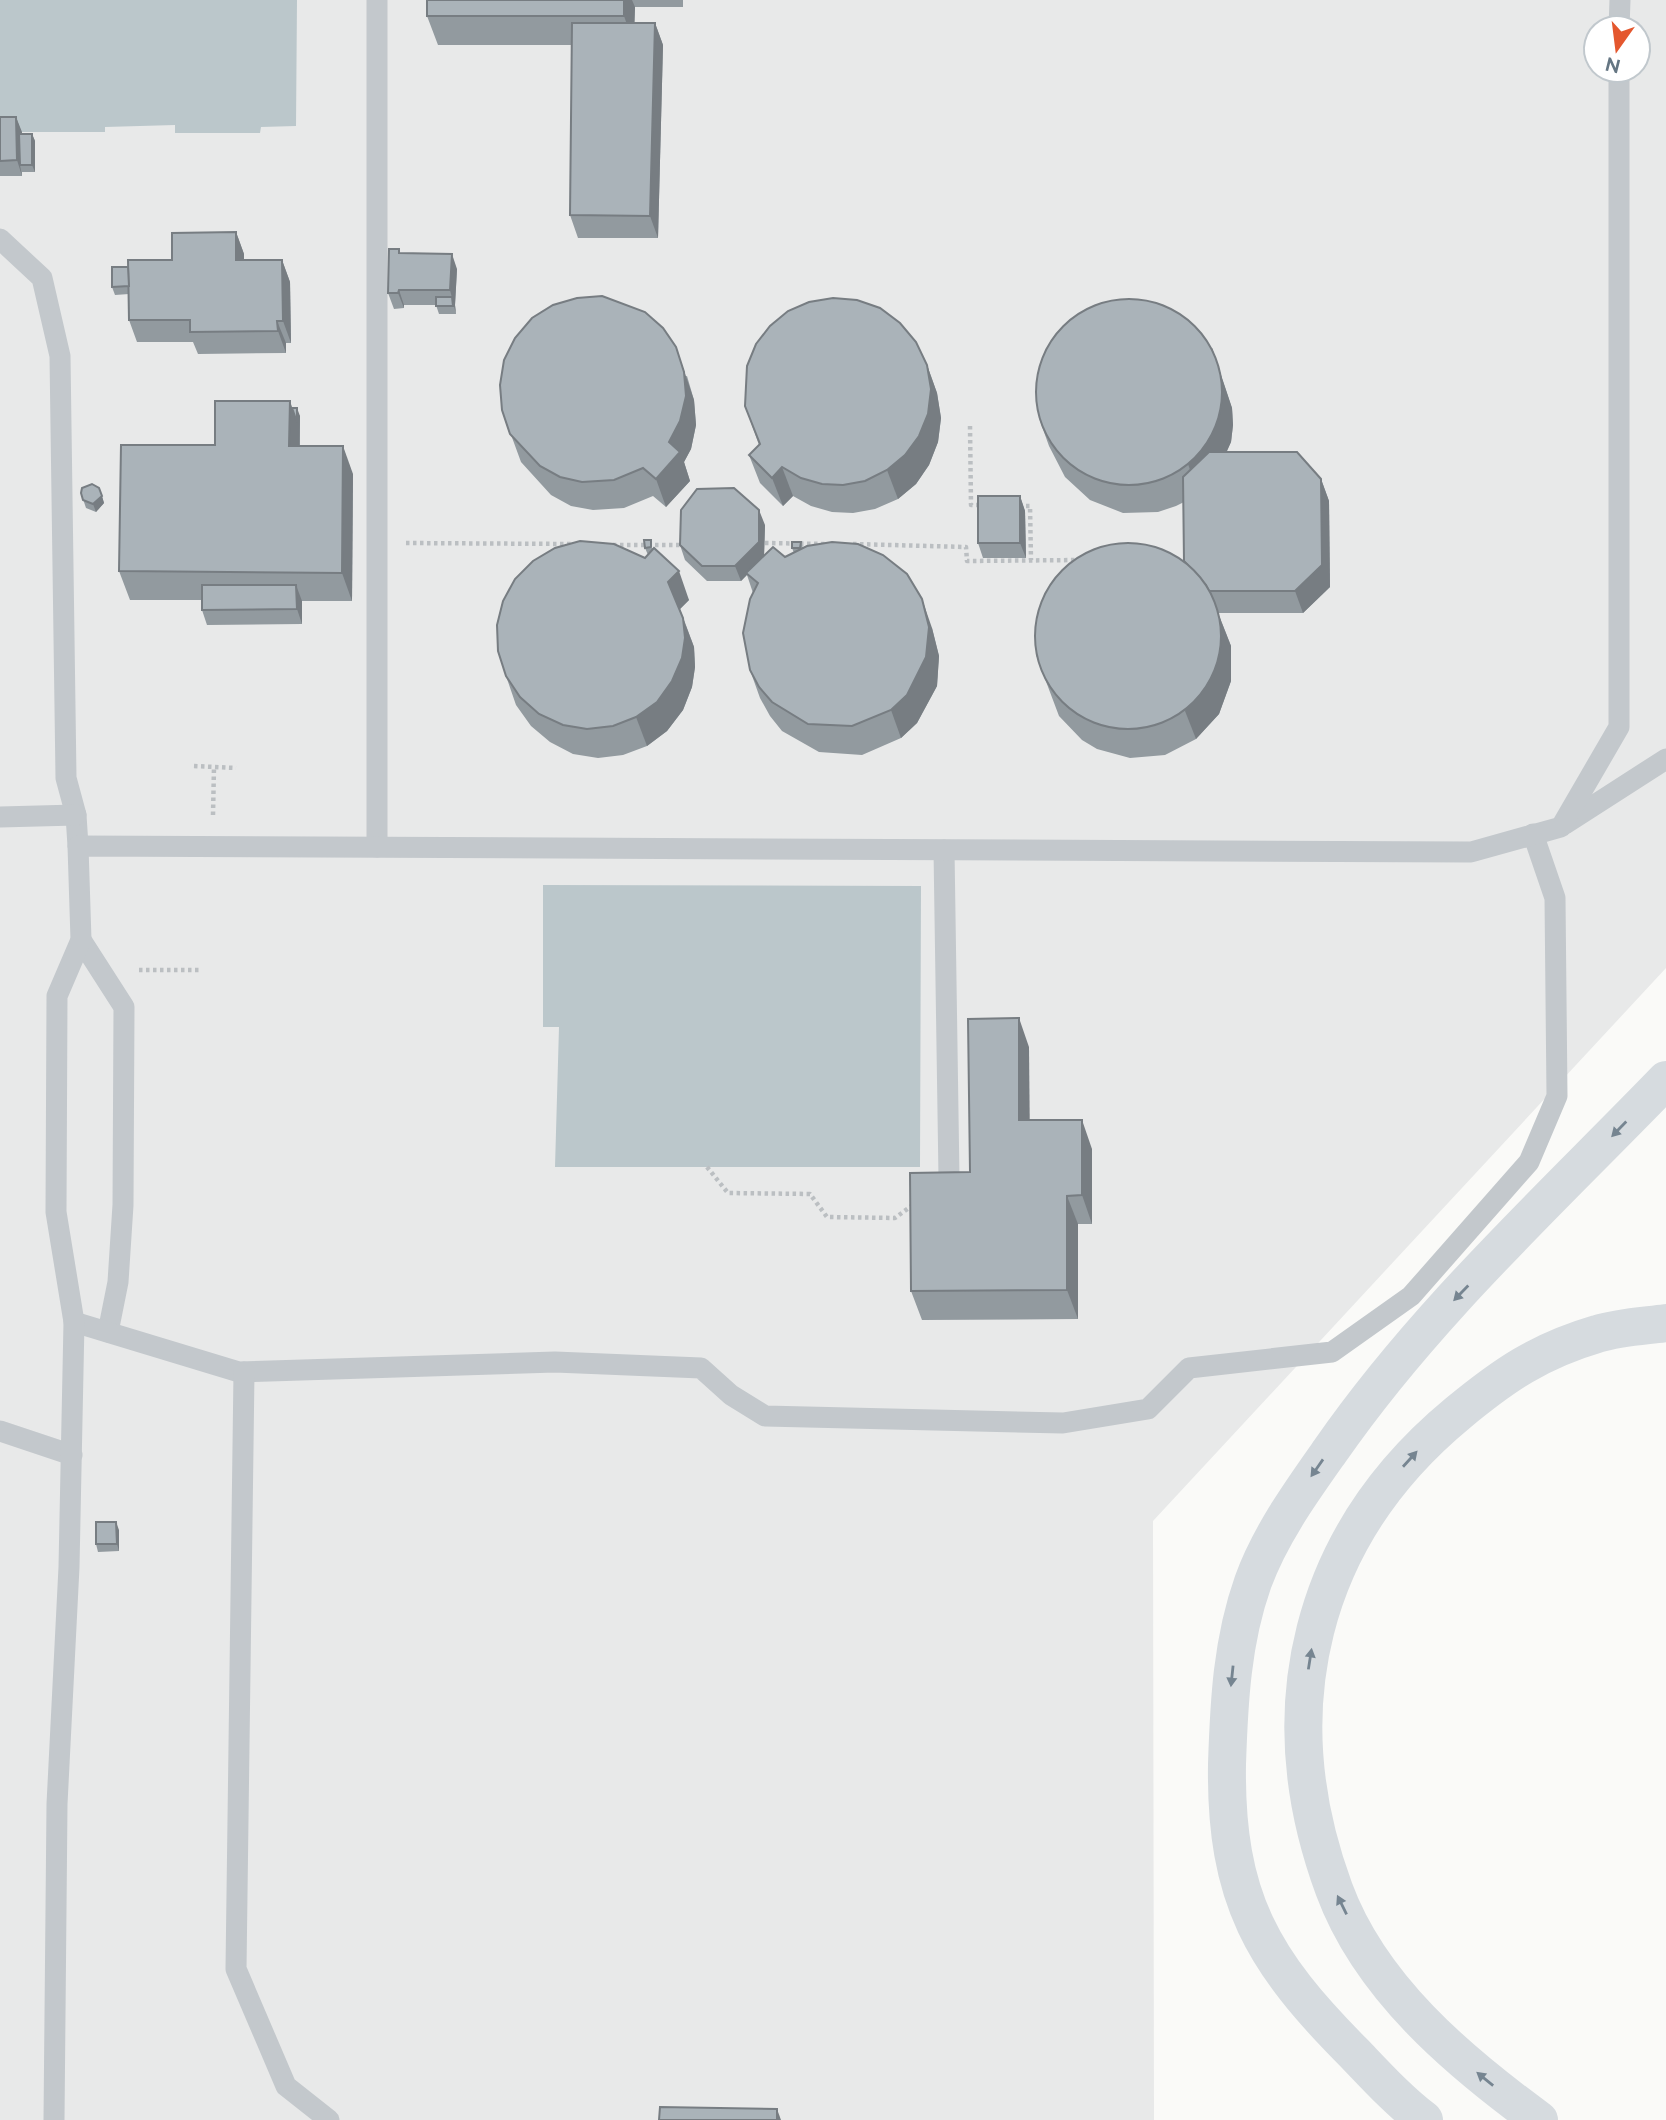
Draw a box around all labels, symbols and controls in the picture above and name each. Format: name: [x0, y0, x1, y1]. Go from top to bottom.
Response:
north arrow: [1582, 14, 1652, 84]
text: N: [1603, 53, 1623, 78]
one-way arrow: [1611, 1120, 1627, 1137]
one-way arrow: [1452, 1284, 1469, 1301]
one-way arrow: [1401, 1451, 1417, 1468]
one-way arrow: [1311, 1459, 1324, 1478]
one-way arrow: [1304, 1647, 1315, 1669]
one-way arrow: [1227, 1665, 1238, 1687]
one-way arrow: [1336, 1895, 1347, 1915]
one-way arrow: [1476, 2072, 1494, 2087]

